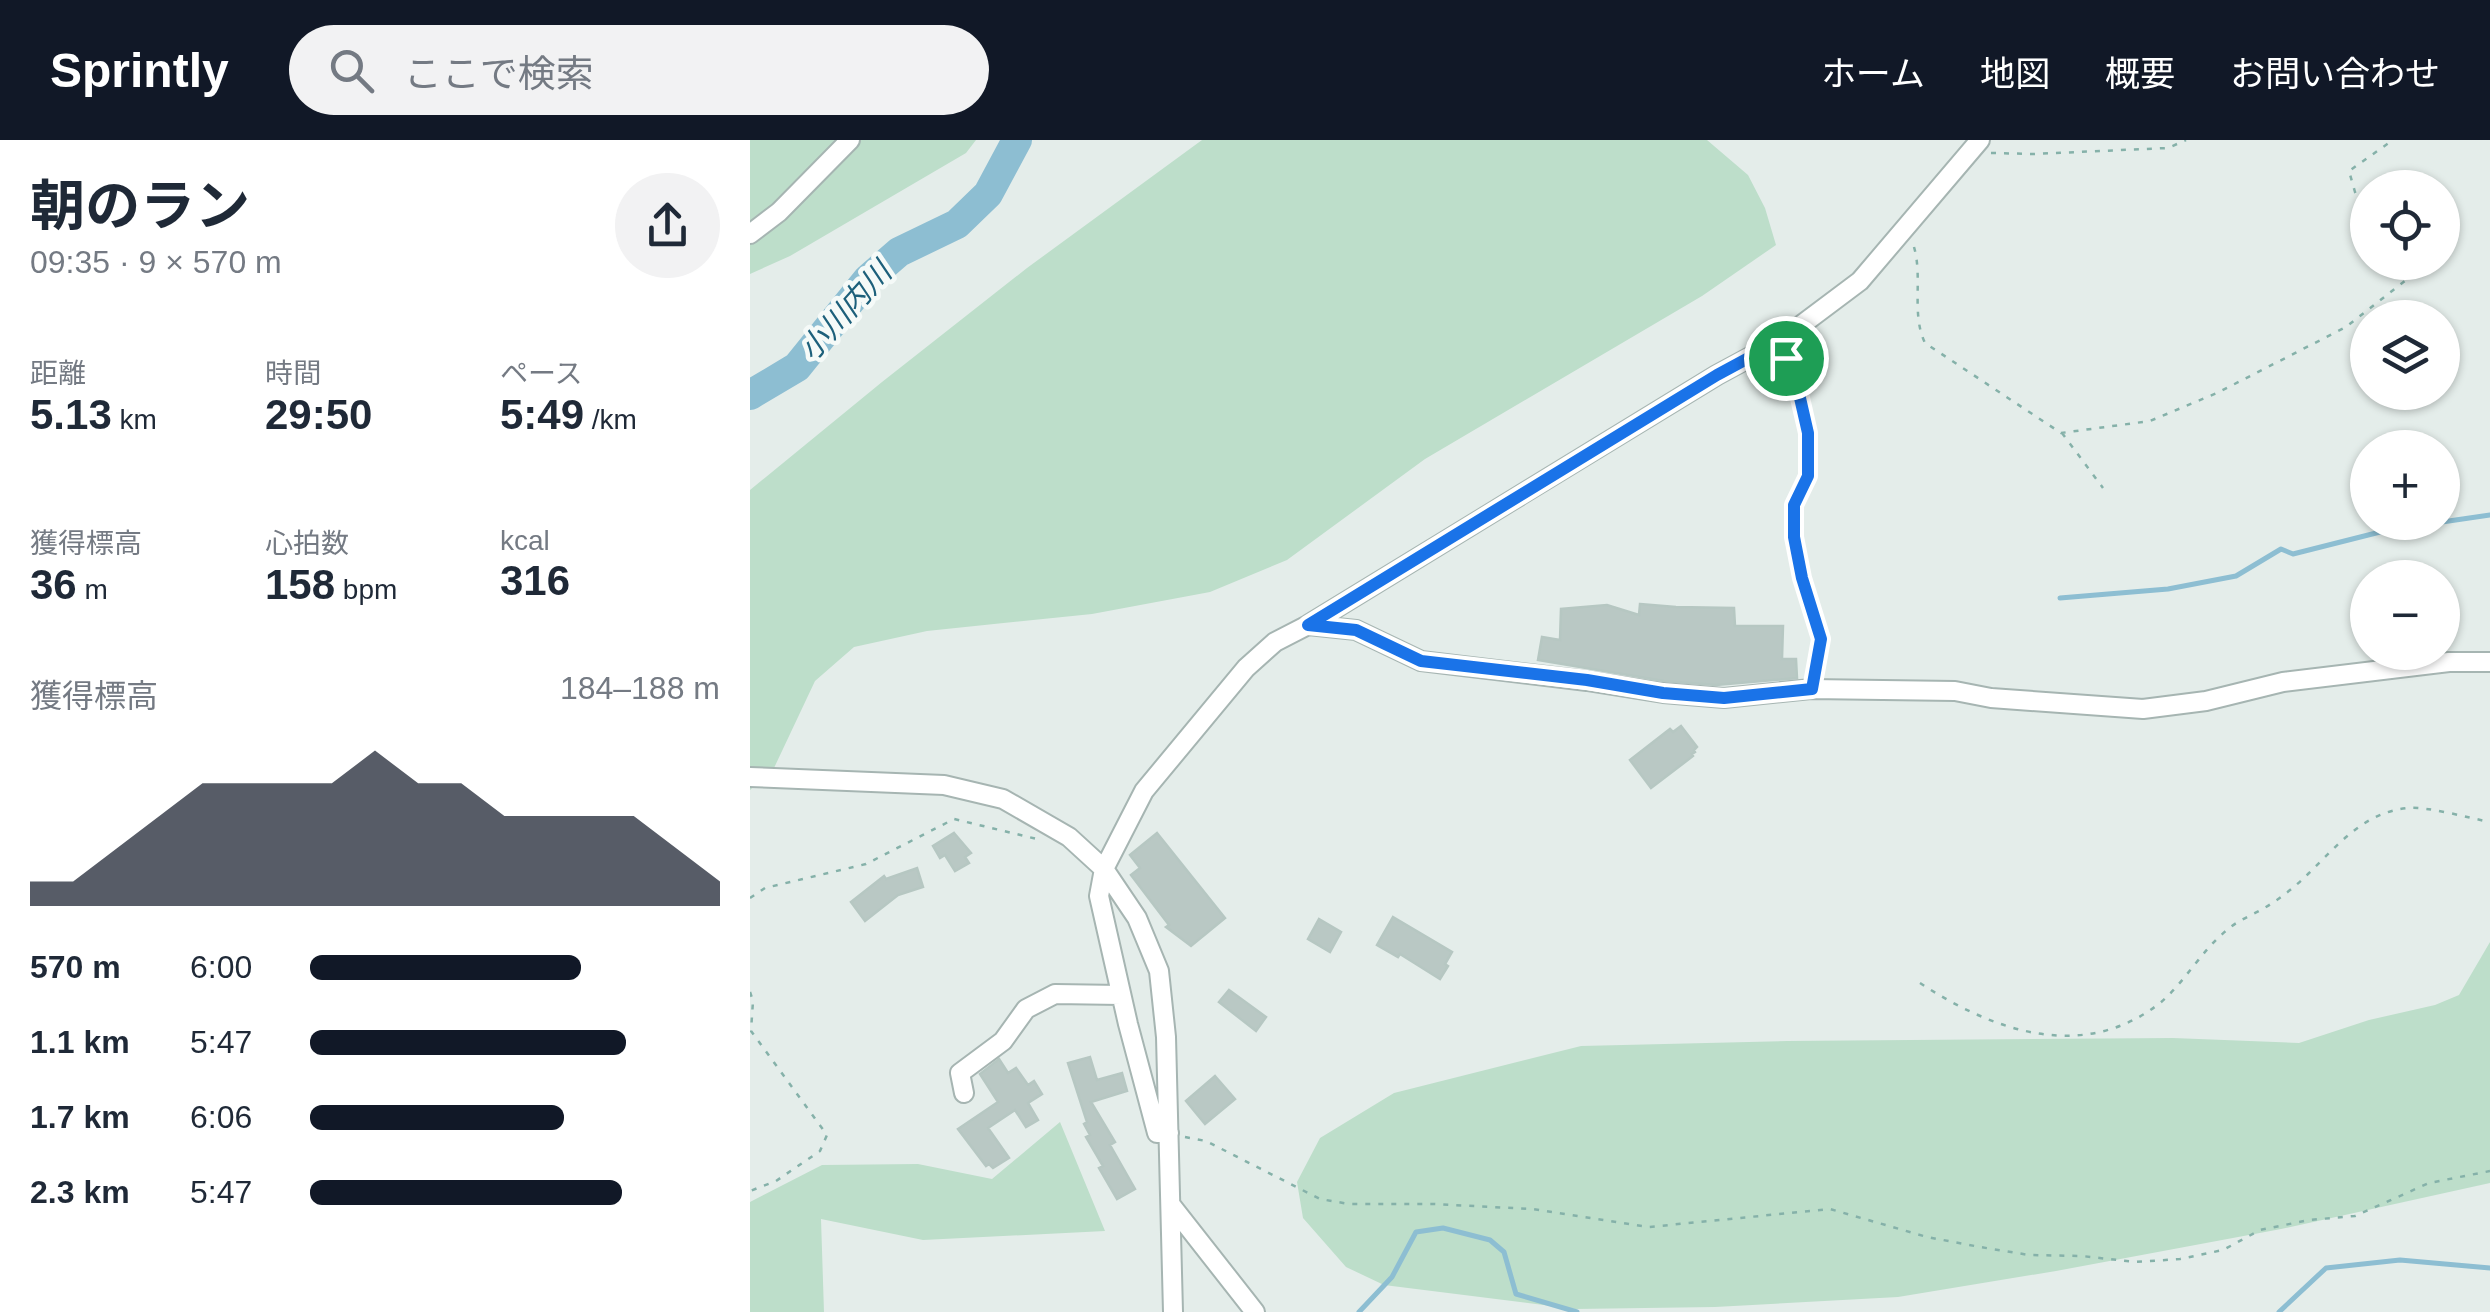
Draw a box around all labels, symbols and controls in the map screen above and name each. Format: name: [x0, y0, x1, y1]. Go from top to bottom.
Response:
search box: [289, 25, 989, 115]
icon: search: [324, 43, 379, 98]
text: Sprintly: [50, 44, 229, 97]
text: ここで検索: [404, 53, 594, 95]
text: ホーム: [1821, 54, 1925, 93]
text: 地図: [1980, 54, 2050, 93]
text: 概要: [2105, 54, 2175, 93]
text: お問い合わせ: [2230, 54, 2440, 93]
map controls: [2350, 170, 2460, 670]
button: locate: [2350, 170, 2460, 280]
button: share: [615, 173, 720, 278]
text: 朝のラン: [30, 175, 250, 237]
text: 09:35 · 9 × 570 m: [30, 244, 282, 280]
water label: 小川内川: [793, 253, 899, 367]
button: layers: [2350, 300, 2460, 410]
pin: [1744, 316, 1829, 401]
icon: arrive: [1759, 331, 1814, 386]
text: 距離: [30, 358, 86, 389]
text: 時間: [265, 358, 321, 389]
text: ペース: [500, 358, 583, 389]
text: 5.13: [30, 391, 112, 438]
text: 29:50: [265, 391, 372, 438]
text: 5:49: [500, 391, 584, 438]
text: km: [112, 404, 157, 435]
text: /km: [584, 404, 637, 435]
button: +: [2350, 430, 2460, 540]
text: kcal: [500, 525, 550, 556]
text: 獲得標高: [30, 528, 142, 559]
text: 心拍数: [265, 528, 349, 559]
text: 316: [500, 557, 570, 604]
button: −: [2350, 560, 2460, 670]
text: 36: [30, 561, 77, 608]
text: 158: [265, 561, 335, 608]
text: m: [77, 574, 108, 605]
text: bpm: [335, 574, 397, 605]
text: 184–188 m: [560, 670, 720, 706]
text: 獲得標高: [30, 678, 158, 714]
text: 570 m: [30, 949, 121, 985]
text: 6:00: [190, 949, 252, 985]
text: 1.1 km: [30, 1024, 130, 1060]
text: 5:47: [190, 1024, 252, 1060]
text: 1.7 km: [30, 1099, 130, 1135]
text: 6:06: [190, 1099, 252, 1135]
text: 2.3 km: [30, 1174, 130, 1210]
text: 5:47: [190, 1174, 252, 1210]

